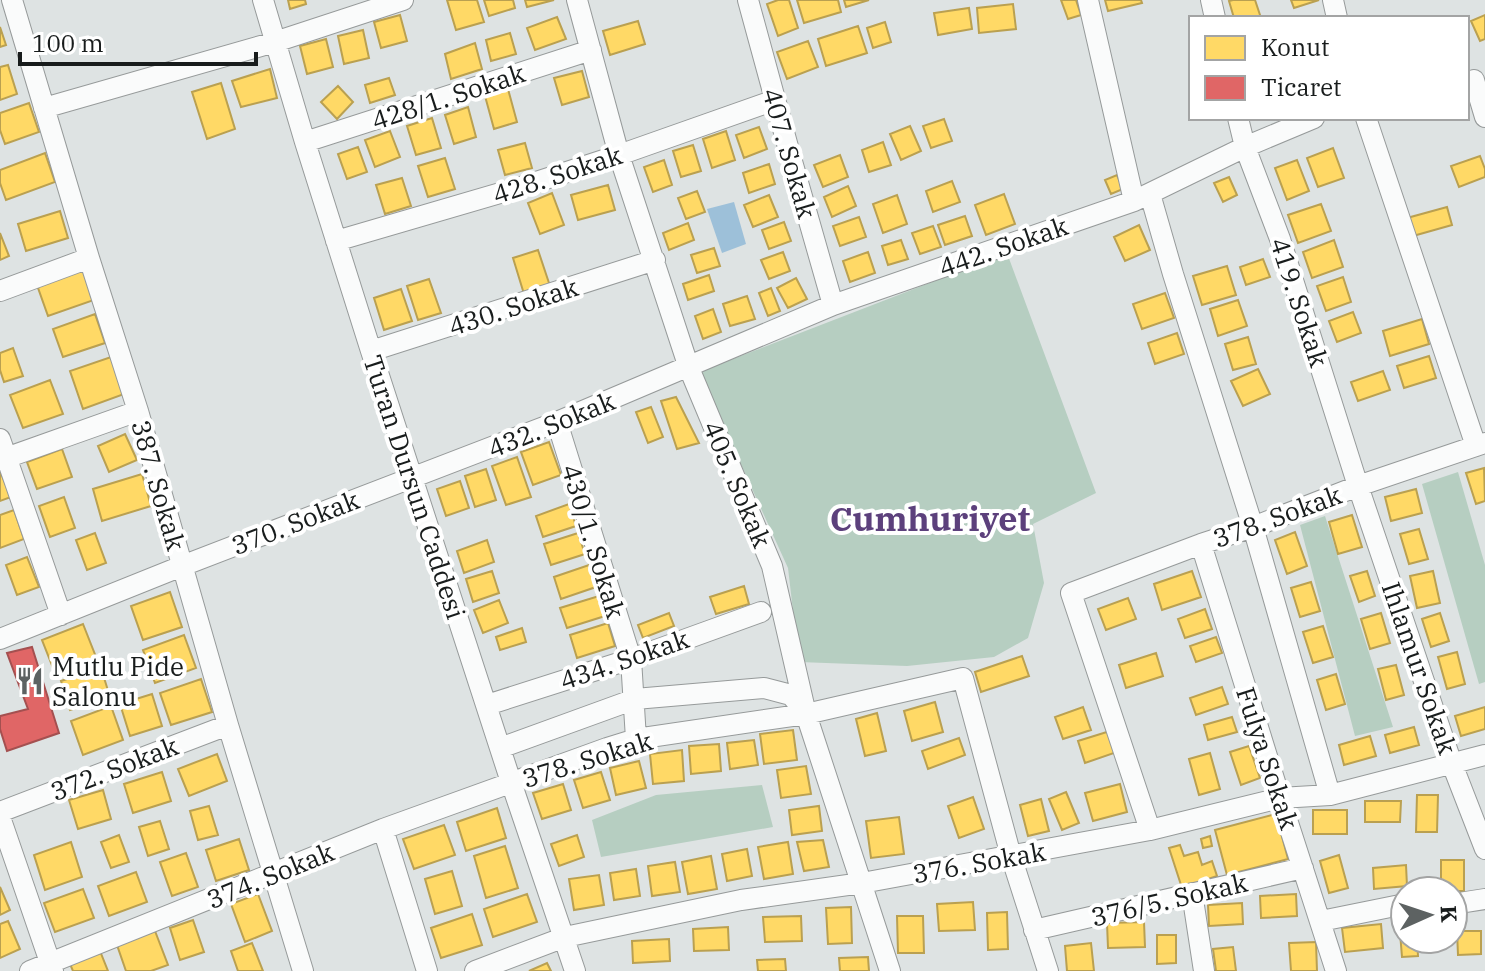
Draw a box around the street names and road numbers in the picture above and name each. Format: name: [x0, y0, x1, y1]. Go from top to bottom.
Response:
street label: 428/1. Sokak: [367, 55, 529, 137]
street label: 407. Sokak: [755, 84, 825, 222]
street label: 428. Sokak: [488, 137, 626, 211]
street label: 442. Sokak: [934, 208, 1072, 284]
street label: 419. Sokak: [1263, 233, 1337, 371]
street label: 430. Sokak: [444, 269, 582, 343]
street label: Turan Dursun Caddesi: [356, 351, 474, 623]
street label: 432. Sokak: [482, 383, 620, 465]
street label: 387. Sokak: [124, 416, 194, 554]
street label: 405. Sokak: [696, 416, 780, 552]
street label: 430/1. Sokak: [554, 460, 634, 622]
street label: 378. Sokak: [1208, 477, 1346, 555]
street label: 370. Sokak: [226, 482, 364, 562]
street label: Ihlamur Sokak: [1375, 577, 1465, 759]
street label: 434. Sokak: [555, 621, 693, 697]
street label: Fulya Sokak: [1229, 682, 1307, 834]
street label: 378. Sokak: [518, 723, 656, 795]
street label: 372. Sokak: [45, 728, 183, 808]
street label: 374. Sokak: [201, 834, 339, 916]
street label: 376. Sokak: [910, 834, 1048, 890]
street label: 376/5. Sokak: [1088, 865, 1250, 933]

